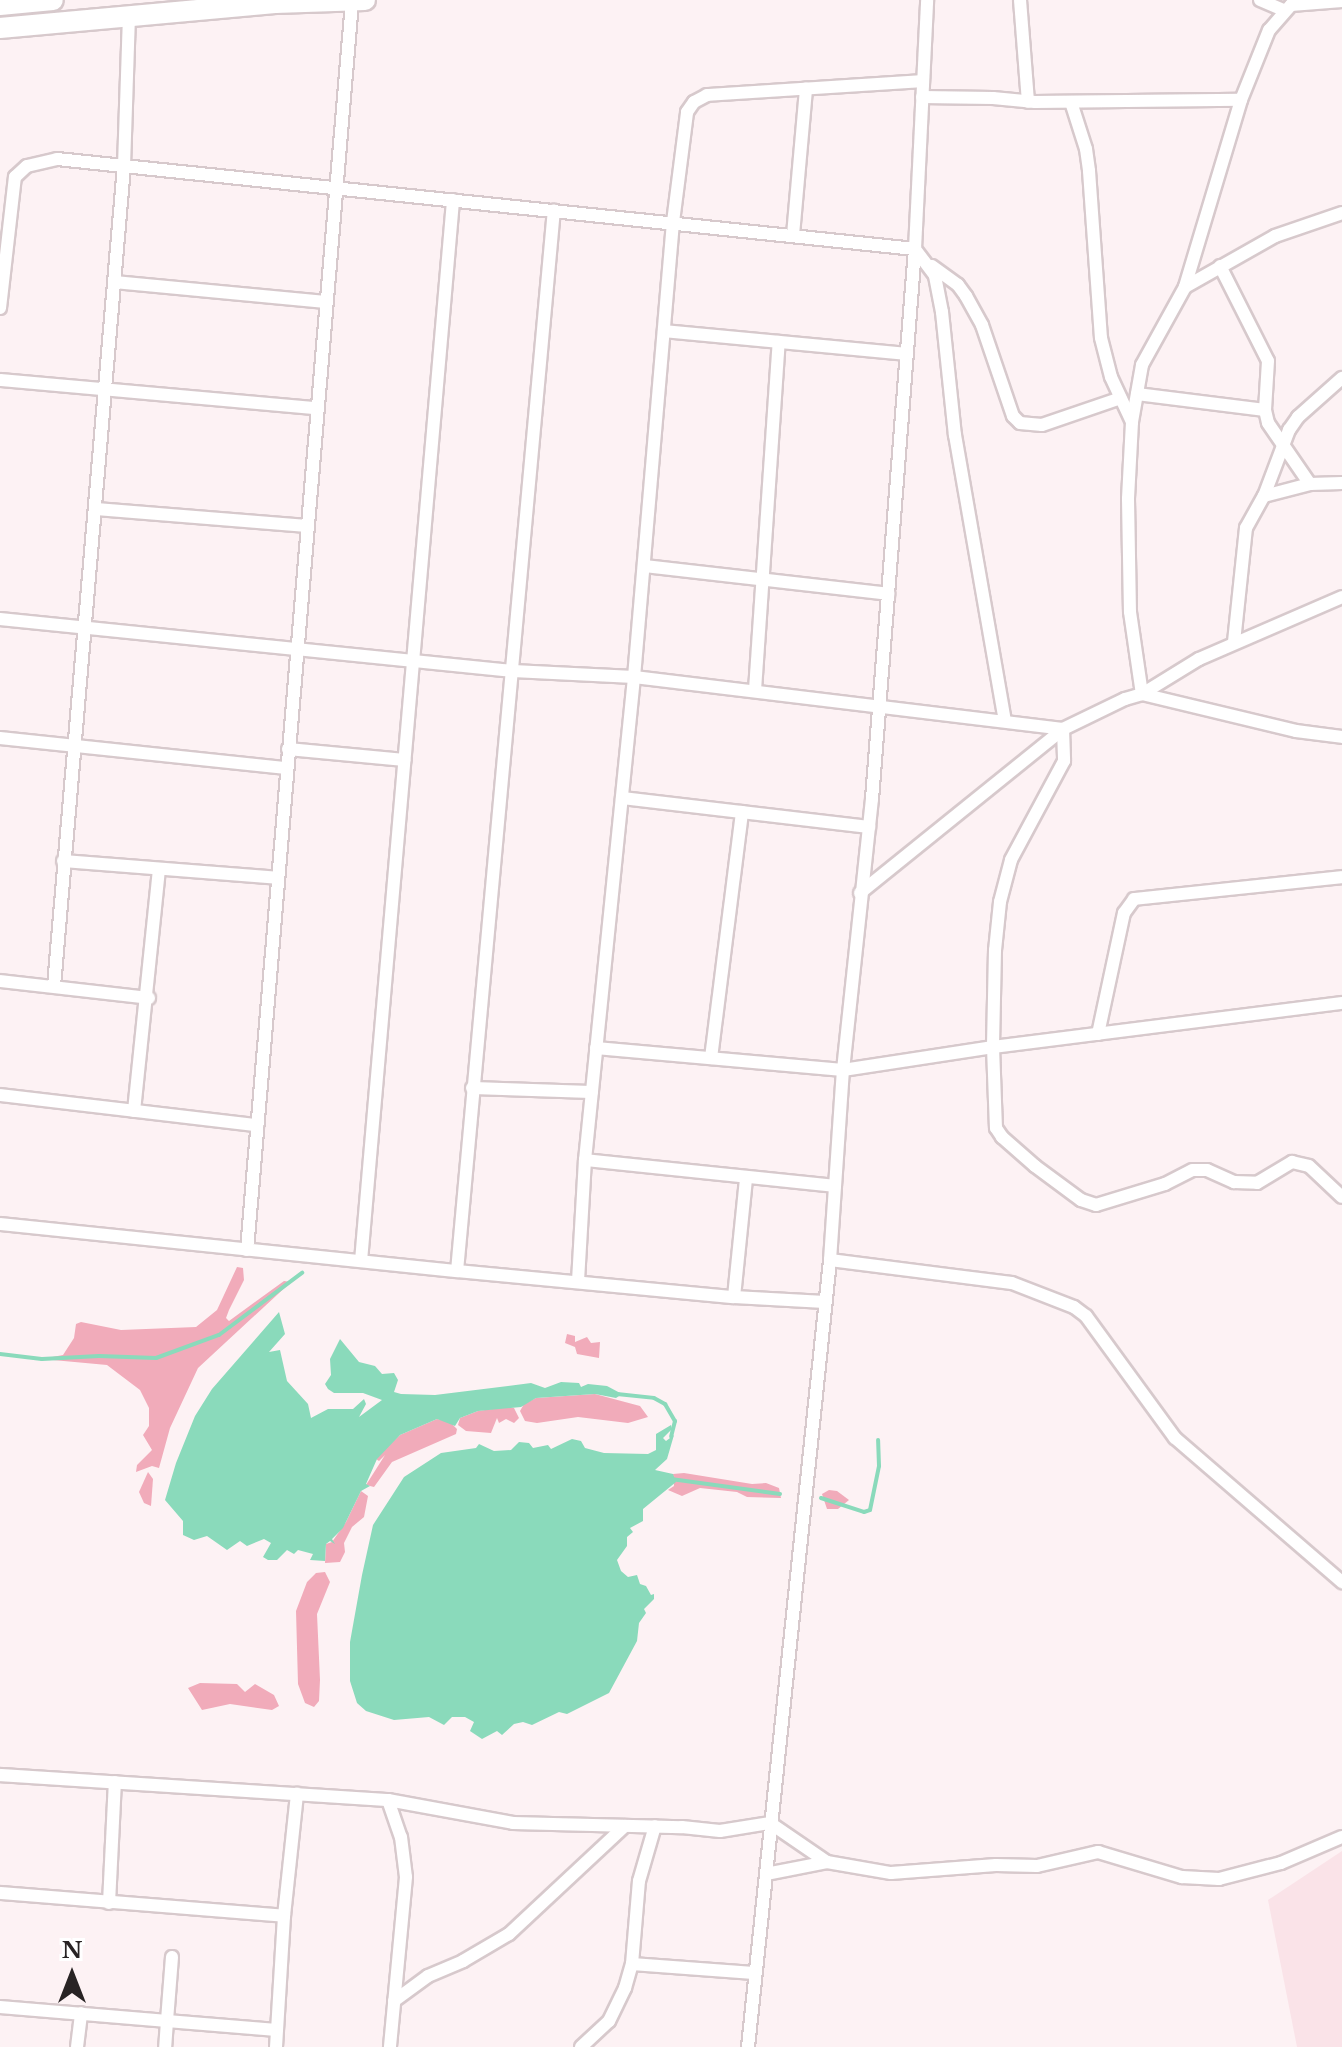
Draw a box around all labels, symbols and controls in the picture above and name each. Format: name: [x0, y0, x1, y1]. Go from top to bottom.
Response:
north arrow: [32, 1935, 112, 2015]
text: N: [62, 1937, 82, 1964]

